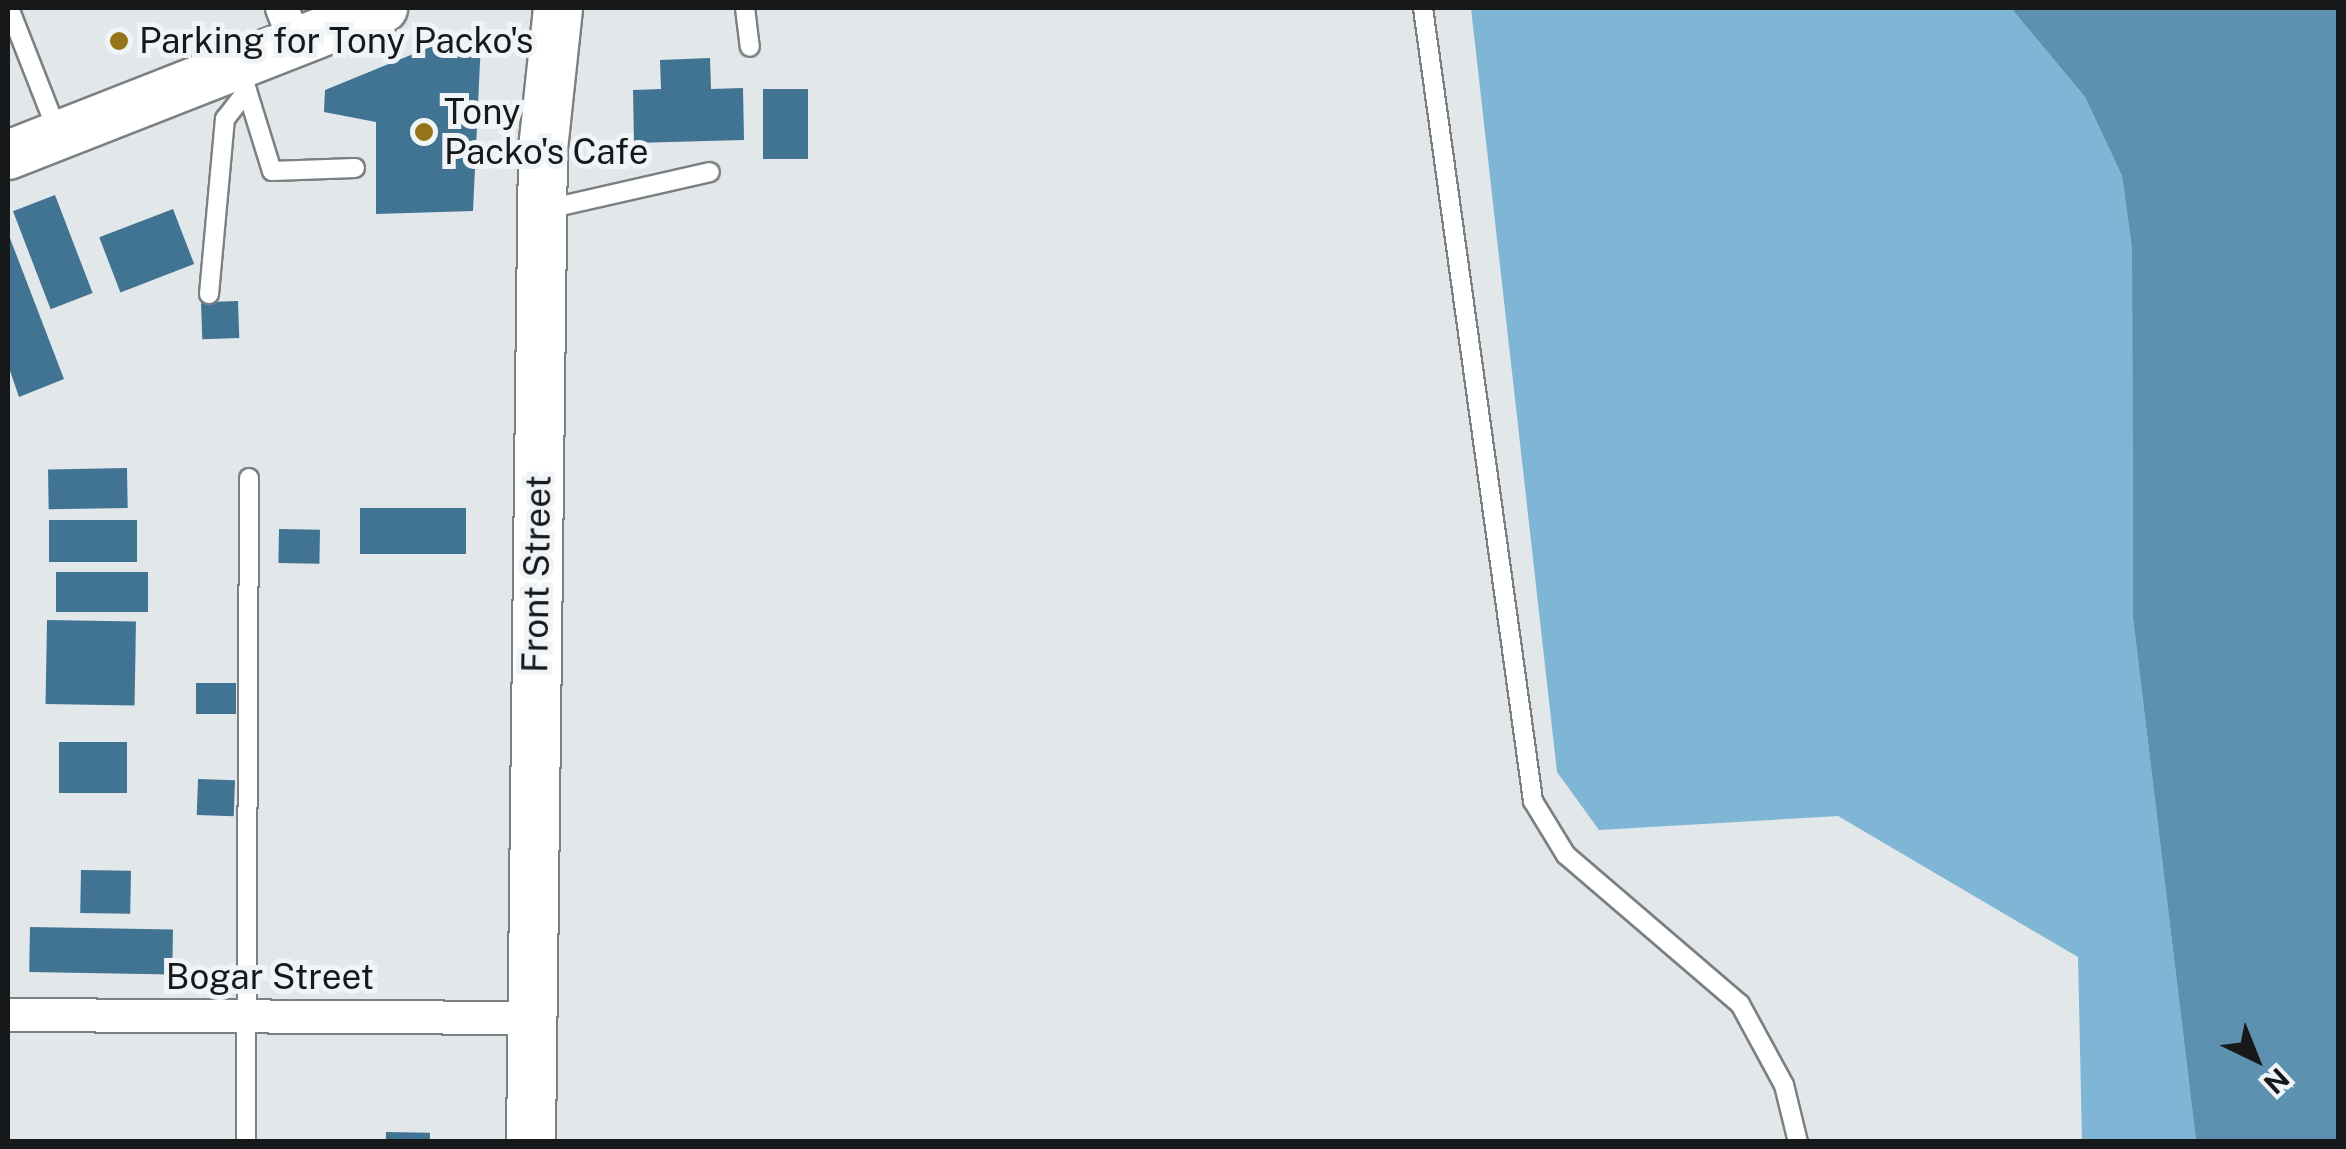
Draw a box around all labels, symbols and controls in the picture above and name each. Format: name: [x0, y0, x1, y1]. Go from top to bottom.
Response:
place label: Parking for Tony Packo's: [139, 20, 534, 62]
marker: Parking for Tony Packo's: [108, 30, 130, 52]
place label: Tony Packo's Cafe: [444, 91, 649, 173]
marker: Tony Packo's Cafe: [413, 121, 435, 143]
street label: Front Street: [514, 475, 560, 673]
street label: Bogar Street: [166, 956, 374, 998]
north arrow: [2206, 1009, 2306, 1109]
text: N: [2258, 1062, 2296, 1101]

